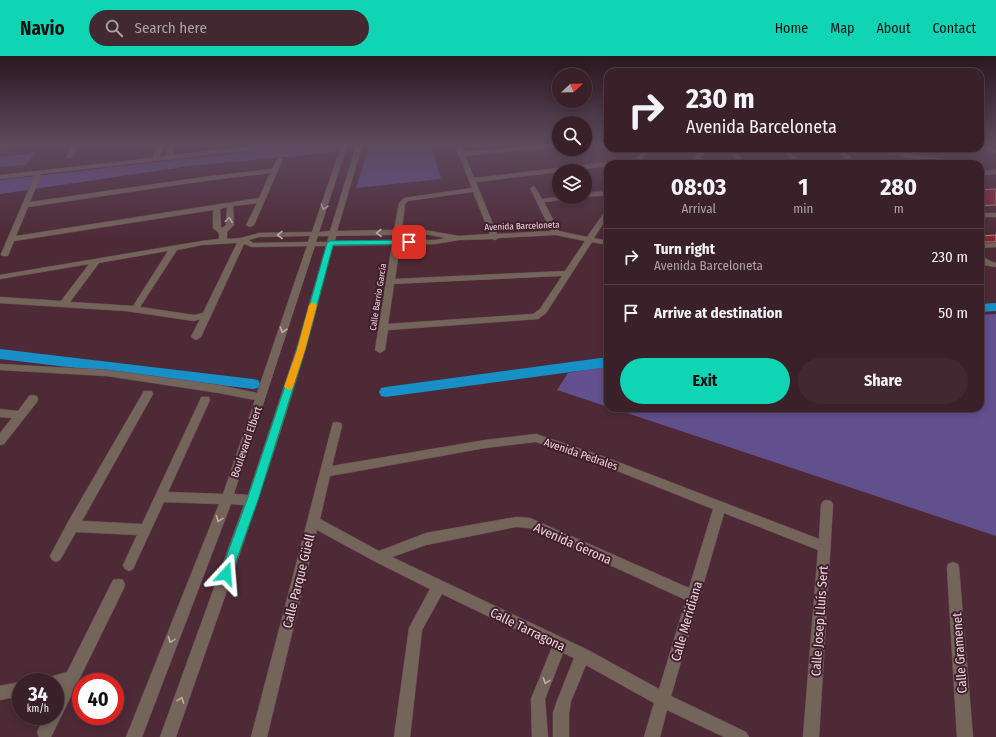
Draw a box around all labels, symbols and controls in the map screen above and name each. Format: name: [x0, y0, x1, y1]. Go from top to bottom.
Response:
search box: [89, 10, 369, 46]
text: Navio: [20, 17, 65, 40]
icon: search: [103, 17, 125, 39]
text: Search here: [135, 19, 207, 37]
text: Home: [775, 20, 808, 37]
text: Map: [830, 20, 854, 37]
text: About: [876, 20, 911, 37]
text: Contact: [933, 20, 976, 37]
north arrow: [552, 68, 592, 108]
map controls: [552, 68, 592, 204]
text: 230 m: [686, 82, 755, 115]
icon: right: [620, 84, 672, 136]
button: search: [552, 116, 592, 156]
text: Avenida Barceloneta: [686, 116, 837, 138]
button: layers: [552, 164, 592, 204]
text: 08:03: [671, 173, 726, 201]
text: 1: [798, 173, 808, 201]
text: 280: [880, 173, 917, 201]
text: Arrival: [681, 201, 716, 216]
text: min: [793, 201, 813, 216]
text: m: [894, 201, 904, 216]
one-way arrow: [320, 203, 329, 210]
one-way arrow: [224, 216, 233, 223]
street label: Avenida Barceloneta: [484, 220, 560, 232]
pin: [392, 225, 426, 259]
one-way arrow: [376, 229, 382, 237]
one-way arrow: [277, 230, 283, 239]
icon: arrive: [398, 231, 420, 253]
text: Turn right: [654, 240, 715, 258]
icon: right: [620, 246, 642, 268]
text: 230 m: [932, 248, 968, 266]
text: Avenida Barceloneta: [654, 258, 763, 273]
street label: Calle Barrio García: [368, 262, 388, 331]
icon: arrive: [620, 302, 642, 324]
text: Arrive at destination: [654, 304, 782, 322]
text: 50 m: [938, 304, 968, 322]
one-way arrow: [280, 327, 288, 334]
button: Exit: [620, 358, 790, 404]
button: Share: [798, 358, 968, 404]
street label: Boulevard Elbert: [228, 404, 265, 480]
street label: Avenida Pedrales: [542, 436, 620, 473]
one-way arrow: [215, 516, 223, 523]
street label: Avenida Gerona: [532, 520, 614, 567]
street label: Calle Parque Güell: [280, 532, 318, 630]
position arrow: [205, 553, 247, 595]
street label: Calle Josep Lluís Sert: [808, 565, 831, 677]
street label: Calle Meridiana: [668, 580, 705, 663]
street label: Calle Tarragona: [488, 605, 568, 654]
street label: Calle Gramenet: [949, 611, 970, 694]
one-way arrow: [168, 637, 176, 644]
speed limit sign: 40: [72, 673, 124, 725]
one-way arrow: [542, 677, 550, 684]
text: 34: [28, 682, 48, 706]
one-way arrow: [176, 697, 185, 704]
text: km/h: [27, 703, 49, 715]

